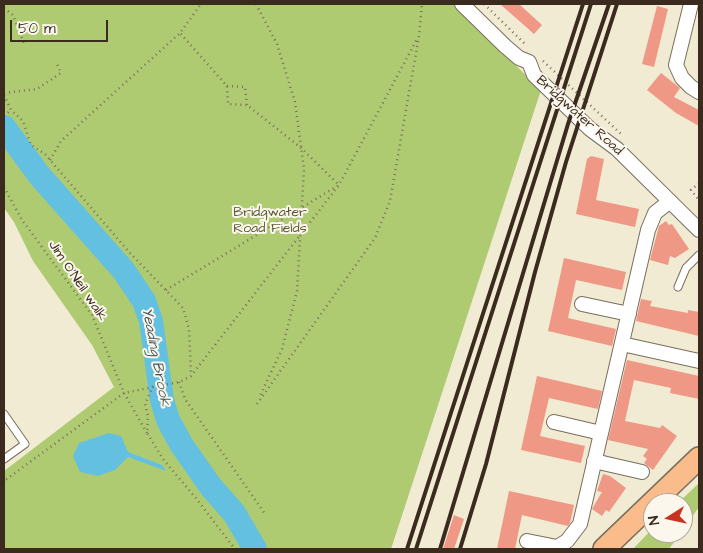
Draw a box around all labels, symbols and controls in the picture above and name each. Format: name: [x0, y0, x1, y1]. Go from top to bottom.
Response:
scale bar: [12, 10, 110, 42]
text: 50 m: [18, 18, 56, 39]
street label: Bridgwater Road: [532, 73, 626, 159]
park label: Bridgwater Road Fields: [233, 205, 307, 238]
street label: Jim O'Neil walk: [44, 238, 110, 324]
water label: Yeading Brook: [137, 306, 173, 408]
north arrow: [643, 493, 693, 543]
text: N: [644, 514, 665, 526]

